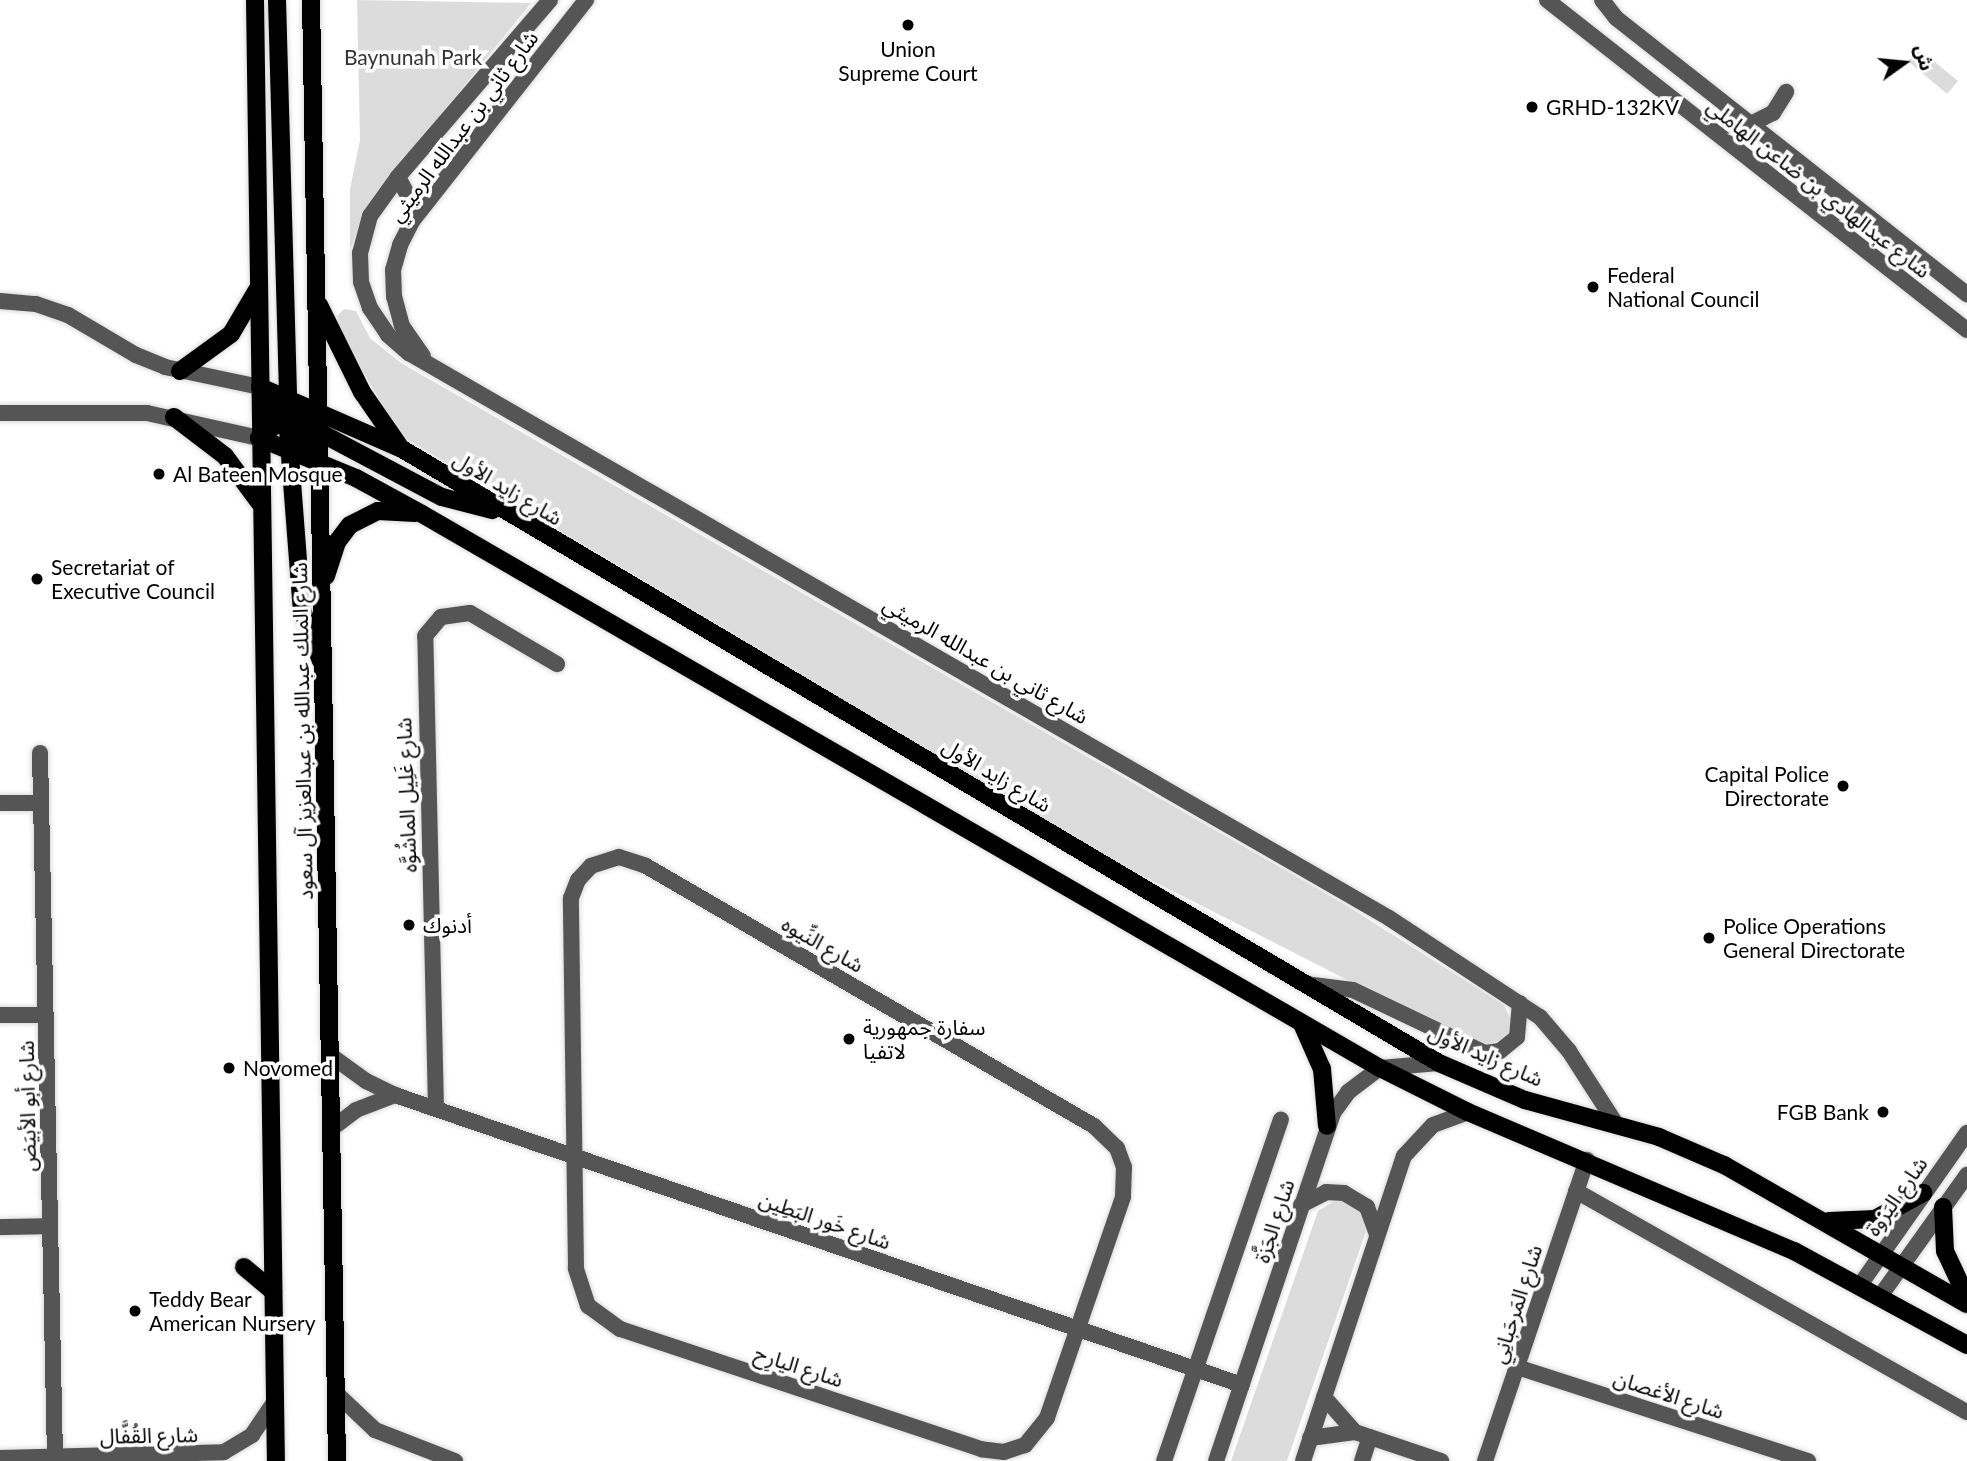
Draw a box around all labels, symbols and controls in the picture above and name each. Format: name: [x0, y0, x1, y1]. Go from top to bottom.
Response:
marker: Union Supreme Court: [900, 17, 916, 33]
street label: شارع ثاني بن عبدالله الرميثي: [383, 25, 543, 227]
north arrow: [1869, 28, 1939, 98]
place label: Union Supreme Court: [838, 36, 978, 86]
text: ش: [1910, 42, 1939, 73]
park label: Baynunah Park: [344, 44, 482, 70]
street label: شارع عبدالهادي بن ضاعن الهاملي: [1702, 93, 1936, 283]
place label: GRHD-132KV: [1546, 94, 1679, 120]
marker: GRHD-132KV: [1524, 99, 1540, 115]
place label: Federal National Council: [1607, 262, 1760, 312]
marker: Federal National Council: [1585, 279, 1601, 295]
street label: شارع زايد الأول: [449, 446, 567, 530]
place label: Al Bateen Mosque: [173, 461, 343, 487]
marker: Al Bateen Mosque: [151, 466, 167, 482]
place label: Secretariat of Executive Council: [51, 554, 215, 604]
street label: شارع الملك عبدالله بن عبدالعزيز آل سعود: [286, 562, 318, 900]
marker: Secretariat of Executive Council: [29, 571, 45, 587]
street label: شارع ثاني بن عبدالله الرميثي: [879, 591, 1093, 729]
street label: شارع غَلِيل الماشُوَّه: [391, 717, 421, 873]
street label: شارع زايد الأول: [938, 733, 1056, 817]
place label: Capital Police Directorate: [1705, 761, 1829, 811]
marker: Capital Police Directorate: [1835, 778, 1851, 794]
street label: شارع النِّيوه: [778, 911, 868, 977]
place label: أدنوك: [423, 912, 472, 938]
place label: Police Operations General Directorate: [1723, 913, 1905, 963]
marker: أدنوك: [401, 917, 417, 933]
marker: Police Operations General Directorate: [1701, 930, 1717, 946]
place label: سفارة جمهورية لاتفيا: [863, 1014, 985, 1064]
street label: شارع زايد الأول: [1425, 1019, 1547, 1091]
marker: سفارة جمهورية لاتفيا: [841, 1031, 857, 1047]
street label: شارع أبو الأبيَض: [13, 1040, 41, 1172]
place label: Novomed: [243, 1055, 333, 1081]
marker: Novomed: [221, 1060, 237, 1076]
place label: FGB Bank: [1777, 1099, 1869, 1125]
marker: FGB Bank: [1875, 1104, 1891, 1120]
street label: شارع اليَزوة: [1860, 1152, 1932, 1240]
street label: شارع الجَزَّة: [1249, 1176, 1299, 1266]
street label: شارع خَور البَطِين: [756, 1186, 894, 1254]
street label: شارع المَرحَبانِي: [1485, 1242, 1547, 1366]
place label: Teddy Bear American Nursery: [149, 1286, 316, 1336]
marker: Teddy Bear American Nursery: [127, 1303, 143, 1319]
street label: شارع اليارِح: [751, 1340, 847, 1392]
street label: شارع الأغصان: [1611, 1364, 1727, 1424]
street label: شارع القُفَّال: [100, 1422, 198, 1448]

